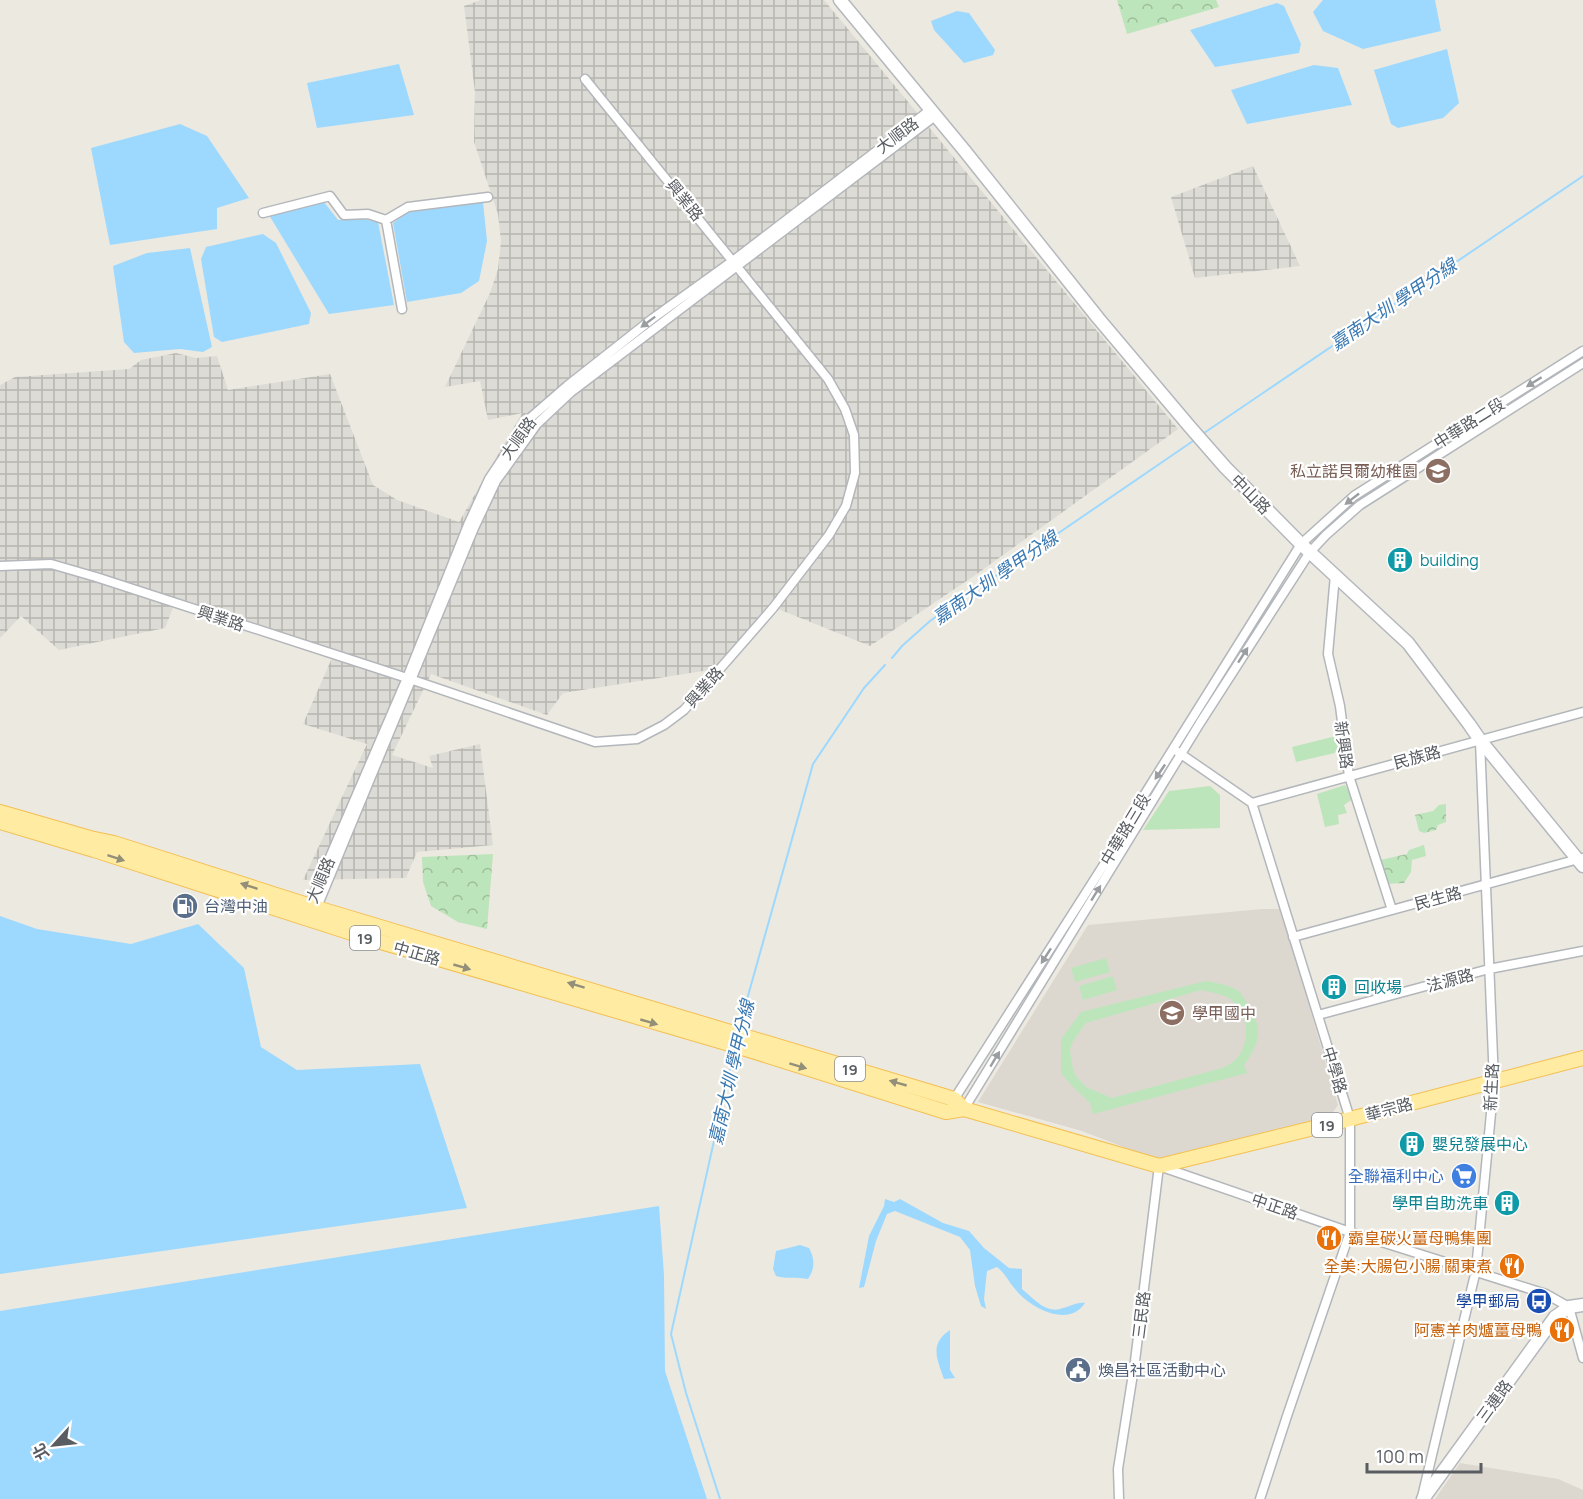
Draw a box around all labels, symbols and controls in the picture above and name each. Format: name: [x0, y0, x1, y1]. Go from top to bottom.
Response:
street label: 大順路: [871, 112, 923, 158]
street label: 興業路: [661, 174, 709, 226]
water label: 嘉南大圳 學甲分線: [1325, 252, 1463, 355]
one-way arrow: [640, 316, 656, 329]
one-way arrow: [1525, 377, 1542, 388]
street label: 中華路二段: [1429, 392, 1509, 454]
street label: 大順路: [495, 412, 541, 464]
school or university icon: 私立諾貝爾幼稚園: [1423, 456, 1453, 486]
place label: 私立諾貝爾幼稚園: [1290, 460, 1418, 482]
street label: 中山路: [1226, 469, 1276, 519]
one-way arrow: [1344, 492, 1360, 505]
water label: 嘉南大圳 學甲分線: [928, 524, 1064, 629]
building icon: building: [1385, 545, 1415, 575]
place label: building: [1420, 549, 1479, 571]
street label: 興業路: [195, 600, 247, 636]
one-way arrow: [1238, 647, 1249, 664]
street label: 興業路: [680, 662, 728, 712]
street label: 新興路: [1330, 720, 1358, 770]
street label: 民族路: [1391, 740, 1443, 774]
one-way arrow: [1154, 764, 1165, 780]
street label: 中華路三段: [1095, 789, 1155, 869]
one-way arrow: [107, 853, 125, 863]
street label: 大順路: [300, 854, 340, 906]
one-way arrow: [240, 881, 258, 890]
street label: 民生路: [1412, 881, 1464, 915]
one-way arrow: [1091, 885, 1102, 901]
fuel station icon: 台灣中油: [170, 891, 200, 921]
place label: 台灣中油: [204, 895, 268, 917]
road number: 19: [350, 926, 380, 950]
street label: 中正路: [391, 936, 443, 970]
one-way arrow: [1040, 947, 1051, 964]
one-way arrow: [454, 963, 472, 972]
street label: 法源路: [1424, 963, 1476, 997]
building icon: 回收場: [1319, 972, 1349, 1002]
place label: 回收場: [1354, 976, 1402, 998]
one-way arrow: [567, 980, 585, 989]
water label: 嘉南大圳 學甲分線: [703, 995, 760, 1147]
school or university icon: 學甲國中: [1157, 998, 1187, 1028]
place label: 學甲國中: [1192, 1002, 1256, 1024]
one-way arrow: [641, 1018, 659, 1027]
street label: 中學路: [1317, 1044, 1353, 1096]
one-way arrow: [989, 1051, 1000, 1067]
road number: 19: [835, 1057, 865, 1081]
one-way arrow: [789, 1061, 807, 1071]
street label: 新生路: [1479, 1062, 1503, 1112]
one-way arrow: [889, 1078, 907, 1087]
street label: 華宗路: [1363, 1092, 1415, 1126]
road number: 19: [1312, 1113, 1342, 1137]
building icon: 嬰兒發展中心: [1397, 1129, 1427, 1159]
place label: 嬰兒發展中心: [1432, 1133, 1528, 1155]
supermarket icon: 全聯福利中心: [1449, 1161, 1479, 1191]
place label: 全聯福利中心: [1348, 1165, 1444, 1187]
street label: 中正路: [1249, 1188, 1301, 1224]
building icon: 學甲自助洗車: [1492, 1188, 1522, 1218]
place label: 學甲自助洗車: [1392, 1192, 1488, 1214]
restaurant icon: 霸皇碳火薑母鴨集團: [1314, 1223, 1344, 1253]
place label: 霸皇碳火薑母鴨集團: [1348, 1227, 1492, 1249]
restaurant icon: 全美:大腸包小腸 關東煮: [1497, 1251, 1527, 1281]
place label: 全美:大腸包小腸 關東煮: [1324, 1255, 1492, 1277]
bus stop icon: 學甲郵局: [1524, 1286, 1554, 1316]
street label: 三民路: [1127, 1290, 1155, 1340]
place label: 學甲郵局: [1456, 1290, 1520, 1312]
restaurant icon: 阿憲羊肉爐薑母鴨: [1547, 1315, 1577, 1345]
place label: 阿憲羊肉爐薑母鴨: [1414, 1319, 1542, 1341]
public building icon: 煥昌社區活動中心: [1063, 1355, 1093, 1385]
place label: 煥昌社區活動中心: [1098, 1359, 1226, 1381]
street label: 三連路: [1471, 1375, 1517, 1427]
north arrow: [24, 1415, 84, 1475]
scale bar: [1367, 1436, 1481, 1474]
text: 北: [27, 1440, 54, 1464]
text: 100 m: [1376, 1444, 1424, 1468]

